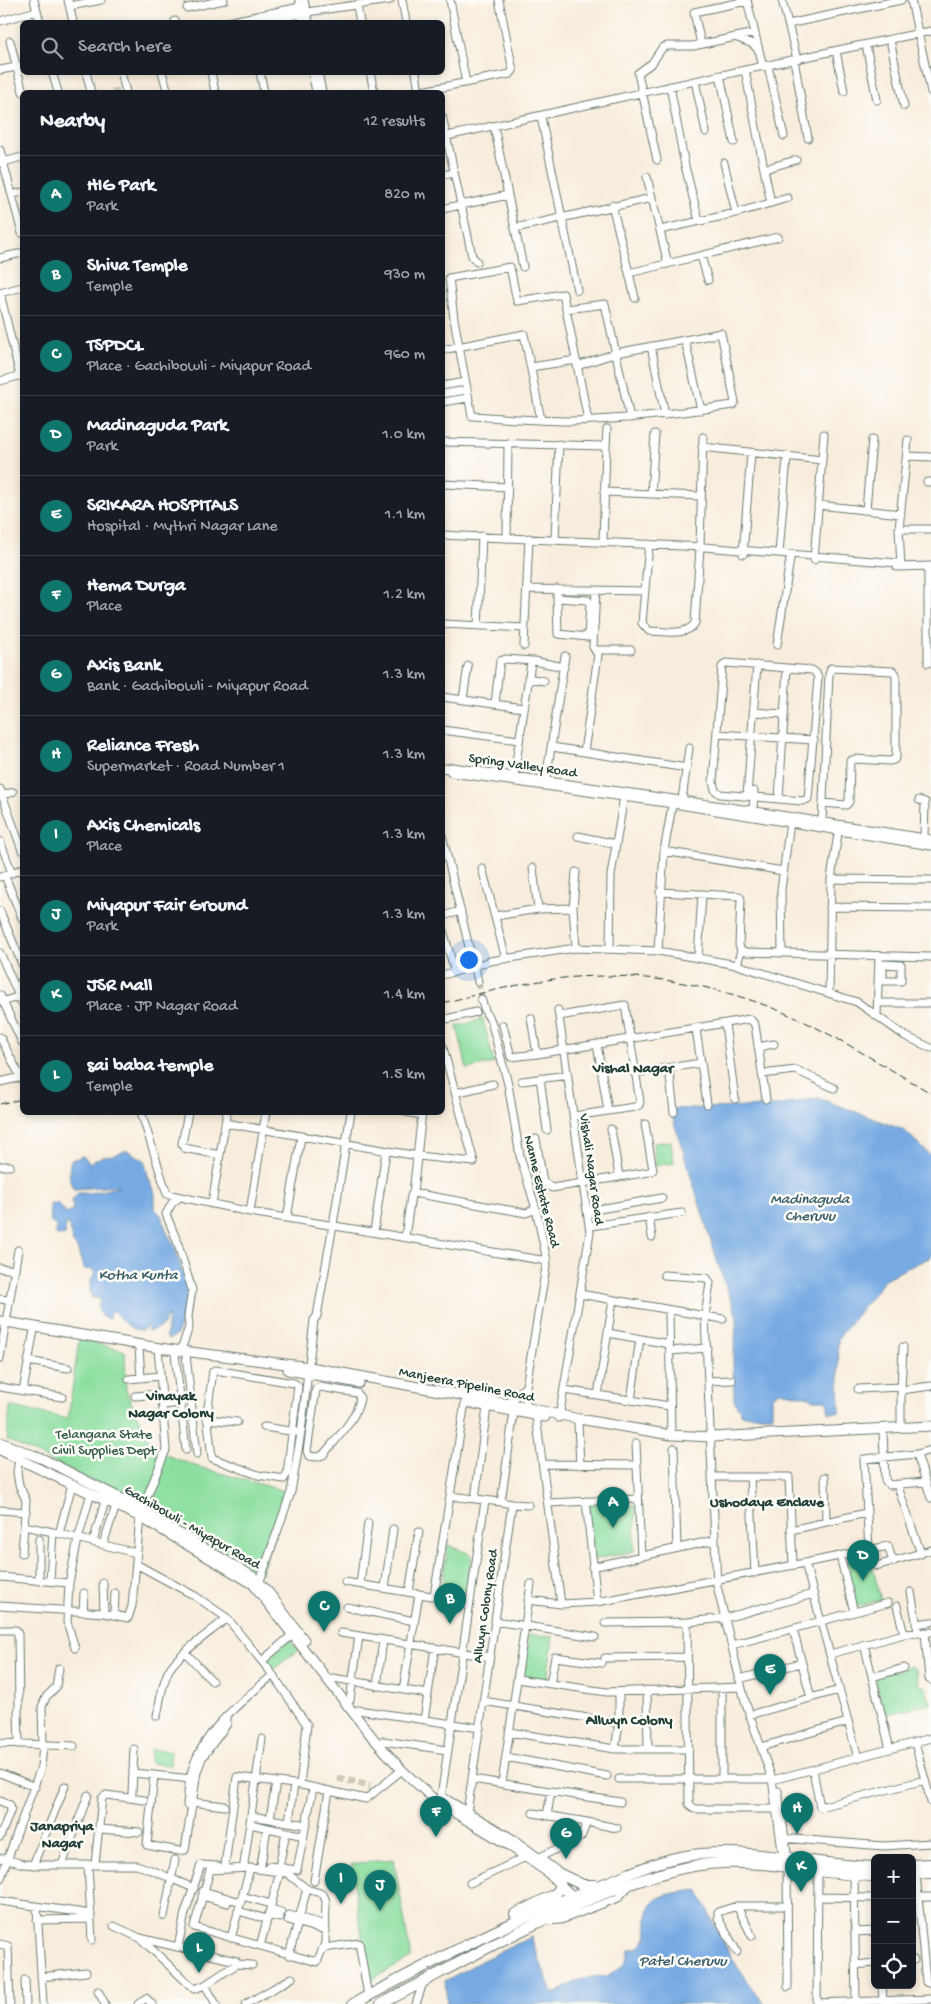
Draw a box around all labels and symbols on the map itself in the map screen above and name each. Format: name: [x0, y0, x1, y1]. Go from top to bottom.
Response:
street label: Spring Valley Road: [467, 750, 580, 783]
your location: [456, 947, 482, 973]
district label: Vishal Nagar: [592, 1060, 675, 1078]
street label: Vishali Nagar Road: [574, 1112, 607, 1228]
street label: Nanne Estate Road: [518, 1134, 563, 1251]
water label: Madinaguda Cheruvu: [771, 1191, 851, 1226]
water label: Kotha Kunta: [99, 1267, 179, 1285]
street label: Manjeera Pipeline Road: [397, 1364, 537, 1407]
district label: Vinayak Nagar Colony: [128, 1388, 214, 1423]
park label: Telangana State Civil Supplies Dept: [52, 1427, 157, 1460]
street label: Gachibowli - Miyapur Road: [121, 1482, 264, 1575]
pin: A: [597, 1487, 629, 1528]
district label: Ushodaya Enclave: [710, 1494, 825, 1512]
pin: D: [847, 1540, 879, 1581]
street label: Allwyn Colony Road: [470, 1547, 503, 1664]
pin: B: [434, 1583, 466, 1624]
pin: C: [308, 1591, 340, 1632]
pin: E: [754, 1654, 786, 1695]
district label: Allwyn Colony: [585, 1712, 673, 1730]
pin: H: [781, 1793, 813, 1834]
pin: F: [420, 1796, 452, 1837]
district label: Janapriya Nagar: [29, 1818, 94, 1853]
pin: G: [550, 1818, 582, 1859]
pin: K: [785, 1851, 817, 1892]
pin: I: [325, 1863, 357, 1904]
pin: J: [364, 1870, 396, 1911]
pin: L: [183, 1932, 215, 1973]
water label: Patel Cheruvu: [639, 1953, 729, 1971]

